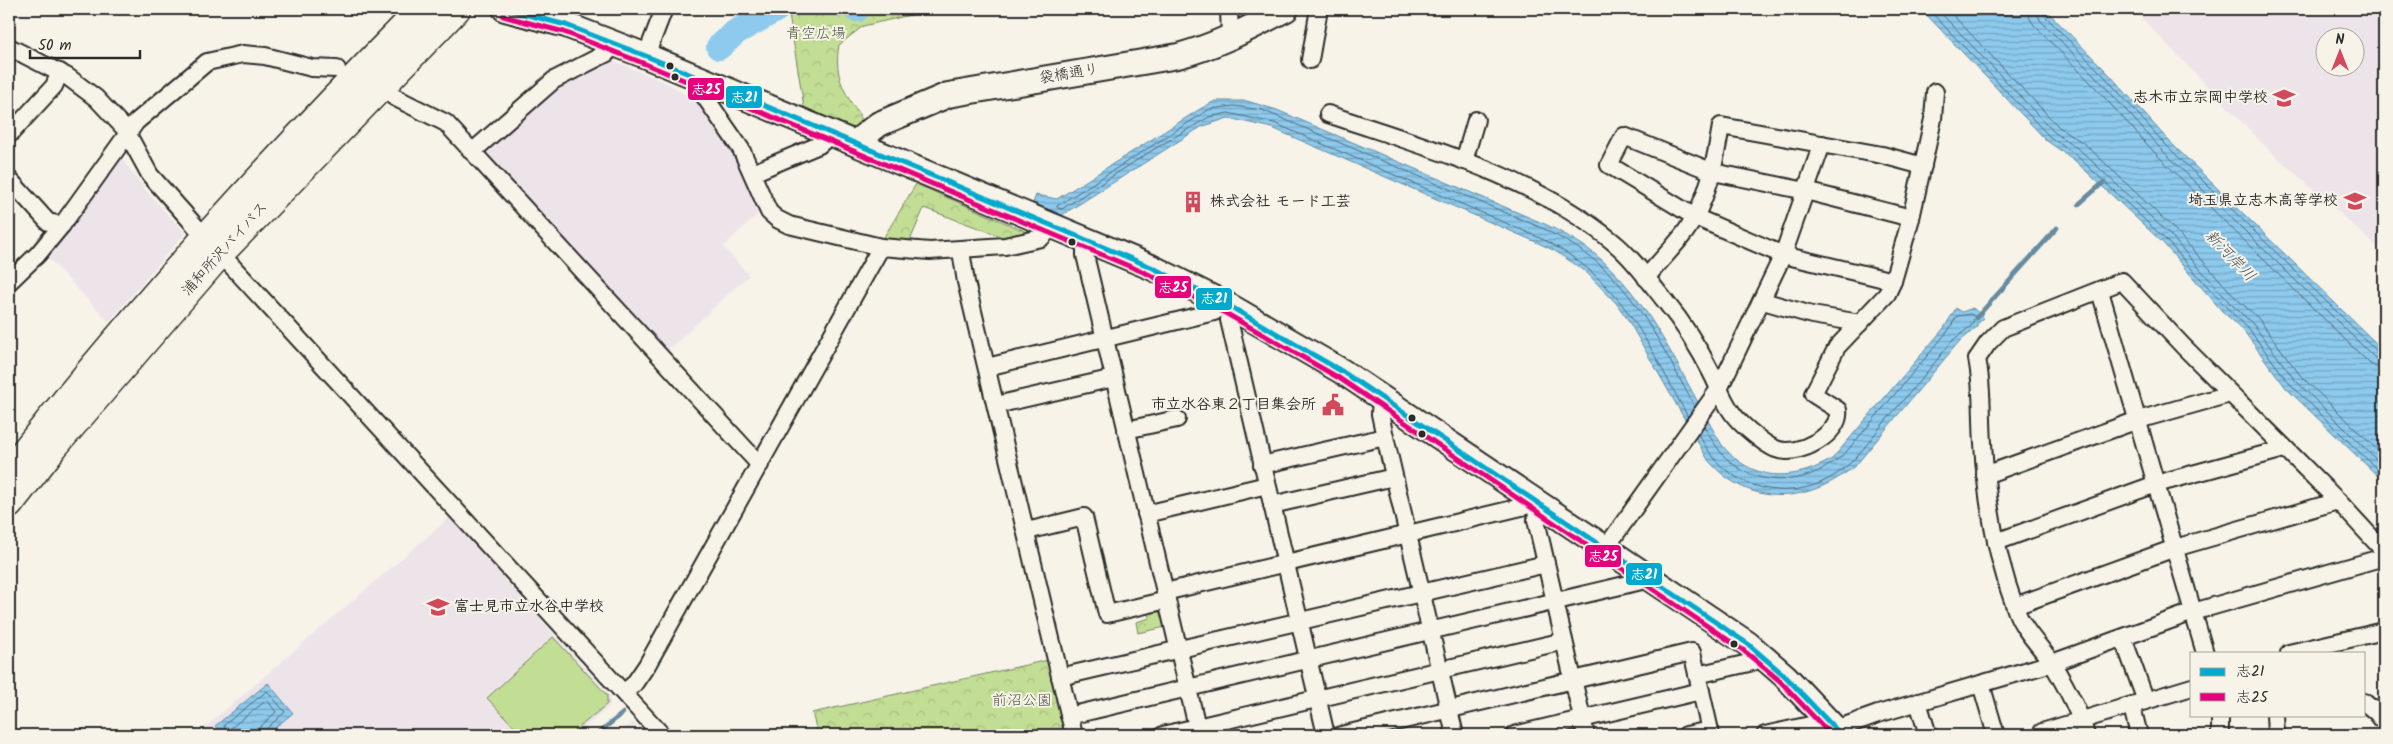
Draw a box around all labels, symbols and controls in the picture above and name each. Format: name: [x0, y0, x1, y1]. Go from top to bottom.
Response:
park label: 青空広場: [786, 22, 846, 46]
scale bar: [30, 28, 140, 60]
north arrow: [2316, 28, 2366, 78]
text: N: [2336, 29, 2345, 51]
text: 50 m: [38, 34, 72, 58]
street label: 袋橋通り: [1037, 57, 1101, 91]
unlabelled marker: [665, 61, 675, 71]
unlabelled marker: [670, 72, 680, 82]
line badge: 志25: [687, 77, 725, 101]
text: 志25: [691, 79, 723, 101]
line badge: 志21: [725, 85, 763, 109]
school or university icon: 志木市立宗岡中学校: [2271, 85, 2297, 111]
place label: 志木市立宗岡中学校: [2133, 86, 2268, 110]
text: 志21: [731, 87, 758, 109]
school or university icon: 埼玉県立志木高等学校: [2342, 188, 2368, 214]
building icon: 株式会社 モード工芸: [1180, 189, 1206, 215]
place label: 埼玉県立志木高等学校: [2188, 189, 2338, 213]
place label: 株式会社 モード工芸: [1210, 190, 1351, 214]
street label: 浦和所沢バイパス: [176, 196, 274, 302]
water label: 新河岸川: [2199, 224, 2261, 288]
unlabelled marker: [1067, 237, 1077, 247]
line badge: 志25: [1154, 275, 1192, 299]
text: 志25: [1158, 277, 1190, 299]
line badge: 志21: [1195, 287, 1233, 311]
text: 志21: [1201, 288, 1228, 310]
public building icon: 市立水谷東２丁目集会所: [1320, 392, 1346, 418]
place label: 市立水谷東２丁目集会所: [1151, 393, 1316, 417]
unlabelled marker: [1407, 413, 1417, 423]
unlabelled marker: [1417, 429, 1427, 439]
line badge: 志25: [1584, 544, 1622, 568]
text: 志25: [1588, 546, 1620, 568]
line badge: 志21: [1625, 562, 1663, 586]
text: 志21: [1631, 564, 1658, 586]
school or university icon: 富士見市立水谷中学校: [425, 594, 451, 620]
place label: 富士見市立水谷中学校: [454, 595, 604, 619]
unlabelled marker: [1729, 639, 1739, 649]
legend: [2190, 652, 2366, 716]
text: 志21: [2236, 660, 2265, 684]
text: 志25: [2236, 686, 2269, 710]
park label: 前沼公園: [992, 689, 1052, 713]

